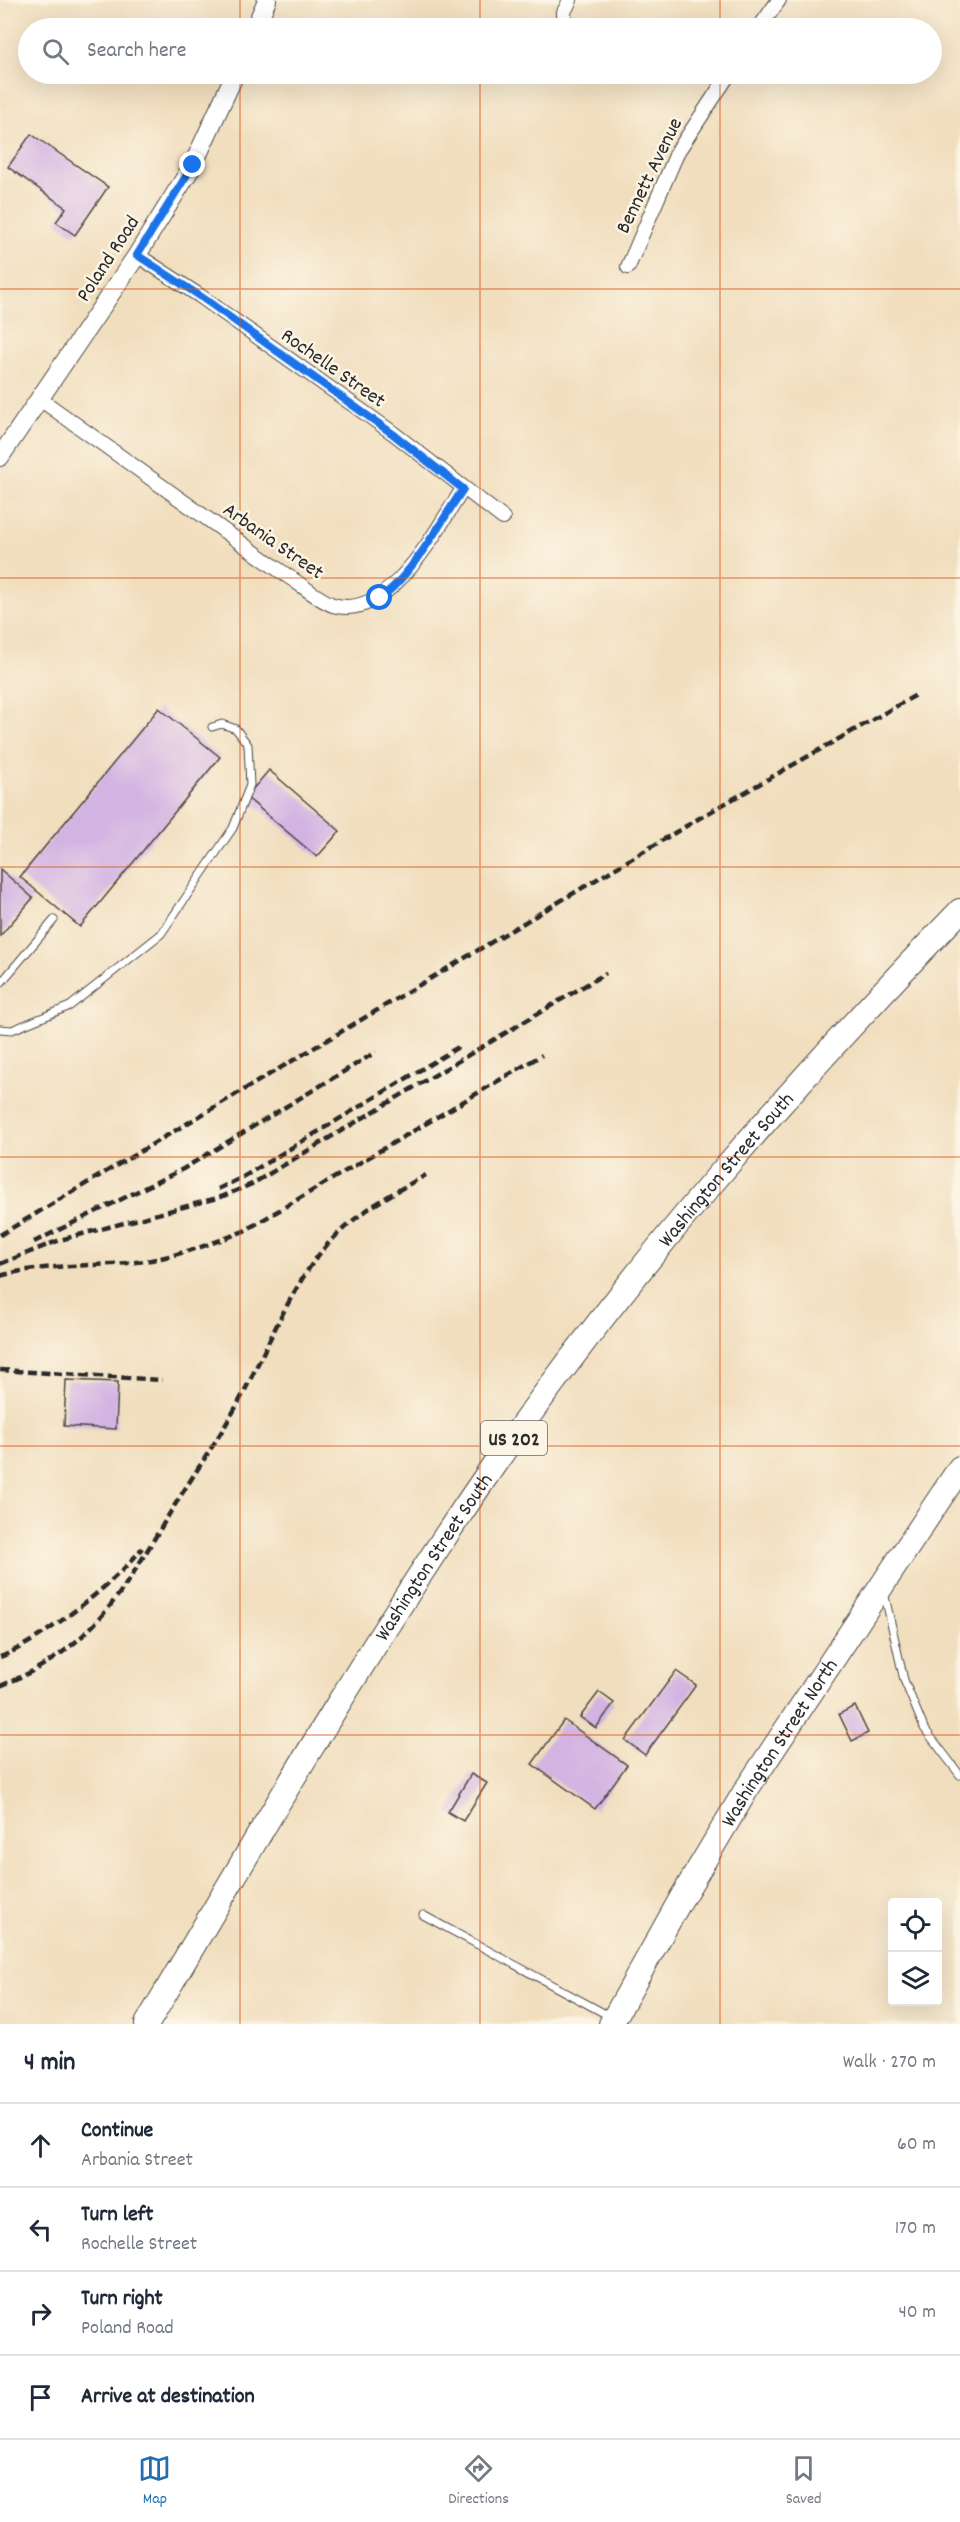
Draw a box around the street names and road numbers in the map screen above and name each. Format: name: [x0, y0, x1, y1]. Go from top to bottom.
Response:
street label: Bennett Avenue: [610, 113, 692, 239]
street label: Poland Road: [70, 211, 149, 309]
street label: Rochelle Street: [274, 322, 391, 417]
street label: Arbania Street: [216, 496, 329, 589]
street label: Washington Street South: [653, 1087, 803, 1255]
road number: US 202: [481, 1421, 547, 1455]
street label: Washington Street South: [369, 1468, 502, 1648]
street label: Washington Street North: [715, 1654, 847, 1834]

